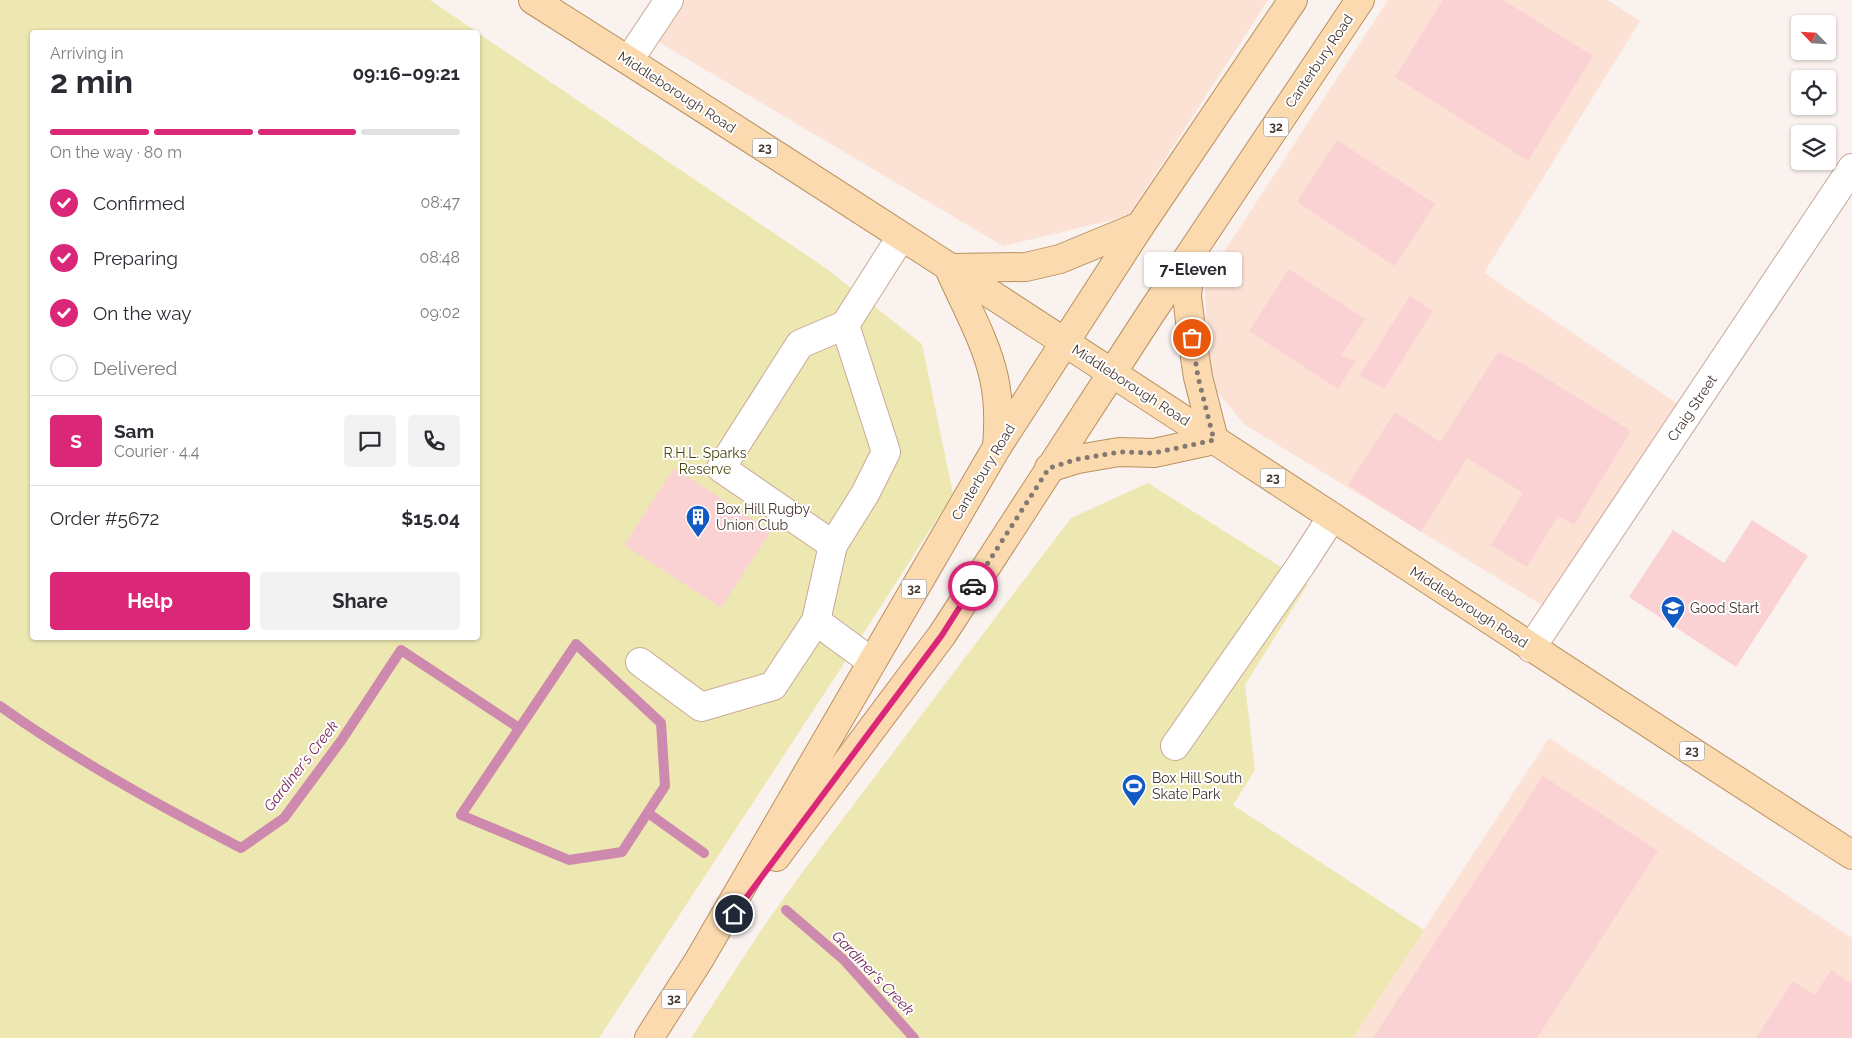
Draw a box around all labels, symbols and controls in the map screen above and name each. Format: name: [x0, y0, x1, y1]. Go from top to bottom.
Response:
street label: Canterbury Road: [1282, 11, 1356, 111]
north arrow: [1791, 15, 1836, 60]
map controls: [1791, 15, 1836, 170]
text: Arriving in: [50, 44, 124, 63]
street label: Middleborough Road: [615, 48, 739, 136]
text: 09:16–09:21: [352, 62, 460, 84]
text: 2 min: [50, 63, 133, 100]
button: locate: [1791, 70, 1836, 115]
road number: 32: [1264, 118, 1288, 136]
button: layers: [1791, 125, 1836, 170]
road number: 23: [752, 138, 778, 158]
text: On the way · 80 m: [50, 143, 182, 162]
icon: check: [50, 189, 78, 217]
text: Confirmed: [93, 192, 185, 214]
text: 08:47: [420, 193, 460, 212]
icon: check: [50, 244, 78, 272]
text: Preparing: [93, 247, 178, 269]
text: 08:48: [419, 248, 460, 267]
callout: 7-Eleven: [1143, 253, 1241, 288]
text: 7-Eleven: [1159, 260, 1227, 279]
icon: check: [50, 299, 78, 327]
text: On the way: [93, 302, 192, 324]
text: 09:02: [420, 303, 460, 322]
pin: [1171, 317, 1213, 359]
icon: bag: [1178, 324, 1206, 352]
street label: Middleborough Road: [1069, 341, 1193, 429]
text: Delivered: [93, 357, 177, 379]
street label: Craig Street: [1664, 372, 1720, 444]
button: chat: [344, 415, 396, 467]
button: phone: [408, 415, 460, 467]
text: Sam: [114, 420, 154, 442]
street label: Canterbury Road: [948, 421, 1018, 523]
text: S: [70, 430, 82, 452]
text: Courier · 4.4: [114, 442, 199, 461]
park label: R.H.L. Sparks Reserve: [663, 445, 747, 477]
road number: 23: [1260, 468, 1286, 488]
place label: Box Hill Rugby Union Club: [716, 501, 810, 533]
building icon: Box Hill Rugby Union Club: [685, 504, 711, 538]
text: Order #5672: [50, 507, 159, 529]
text: $15.04: [401, 507, 460, 529]
courier: [948, 561, 998, 611]
street label: Middleborough Road: [1407, 563, 1531, 651]
button: Help: [50, 572, 250, 630]
button: Share: [260, 572, 460, 630]
icon: car: [959, 572, 987, 600]
road number: 32: [902, 580, 926, 598]
school or university icon: Good Start: [1660, 595, 1686, 629]
place label: Good Start: [1690, 600, 1760, 616]
water label: Gardiner's Creek: [260, 717, 342, 815]
road number: 23: [1680, 741, 1704, 760]
place label: Box Hill South Skate Park: [1152, 770, 1242, 802]
sports icon: Box Hill South Skate Park: [1121, 773, 1147, 807]
pin: [713, 893, 755, 935]
icon: home: [720, 900, 748, 928]
water label: Gardiner's Creek: [828, 927, 918, 1019]
road number: 32: [662, 990, 686, 1009]

